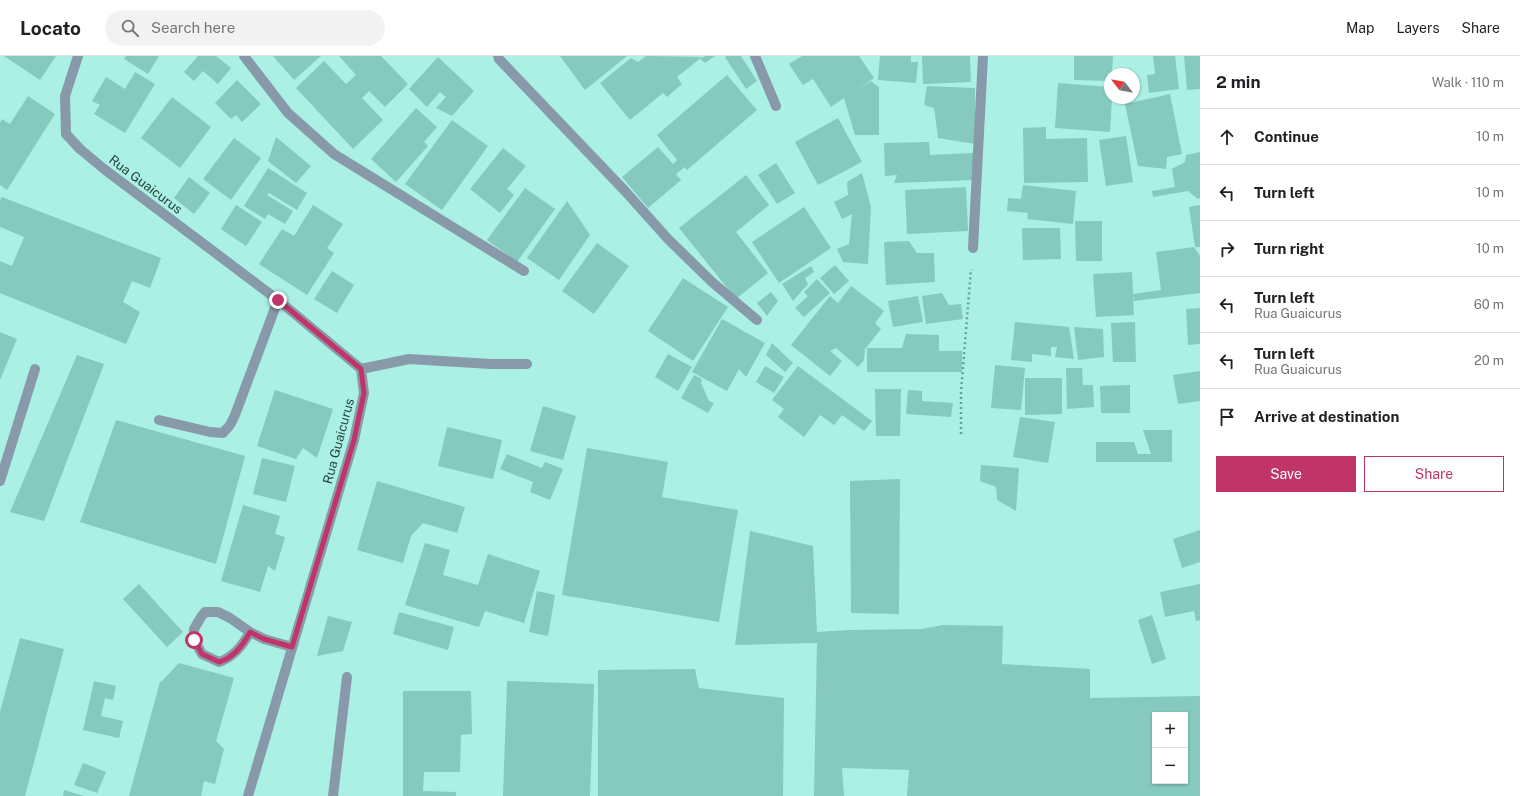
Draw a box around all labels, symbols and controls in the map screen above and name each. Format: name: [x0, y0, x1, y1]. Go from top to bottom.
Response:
search box: [105, 10, 385, 46]
text: Locato: [20, 17, 81, 39]
icon: search: [119, 17, 141, 39]
text: Search here: [151, 19, 235, 36]
text: Map: [1346, 20, 1374, 36]
text: Layers: [1396, 20, 1440, 36]
text: Share: [1462, 20, 1500, 36]
north arrow: [1104, 68, 1140, 104]
text: 2 min: [1216, 72, 1261, 92]
text: Walk · 110 m: [1432, 75, 1504, 90]
icon: ahead: [1216, 126, 1238, 148]
text: Continue: [1254, 128, 1319, 145]
text: 10 m: [1476, 129, 1504, 144]
street label: Rua Guaicurus: [106, 152, 185, 217]
icon: left: [1216, 182, 1238, 204]
text: Turn left: [1254, 184, 1315, 201]
text: 10 m: [1476, 185, 1504, 200]
icon: right: [1216, 238, 1238, 260]
text: Turn right: [1254, 240, 1324, 257]
text: 10 m: [1476, 241, 1504, 256]
text: Turn left: [1254, 289, 1315, 306]
route end: [269, 291, 287, 309]
icon: left: [1216, 294, 1238, 316]
text: 60 m: [1474, 297, 1504, 312]
text: Rua Guaicurus: [1254, 306, 1342, 321]
text: Turn left: [1254, 345, 1315, 362]
icon: left: [1216, 350, 1238, 372]
text: 20 m: [1474, 353, 1504, 368]
text: Rua Guaicurus: [1254, 362, 1342, 377]
street label: Rua Guaicurus: [320, 397, 357, 486]
icon: arrive: [1216, 406, 1238, 428]
text: Arrive at destination: [1254, 408, 1399, 425]
button: Save: [1216, 456, 1356, 492]
button: Share: [1364, 456, 1504, 492]
route start: [185, 631, 203, 649]
map controls: [1152, 712, 1188, 784]
button: +: [1152, 712, 1188, 748]
button: −: [1152, 748, 1188, 784]

